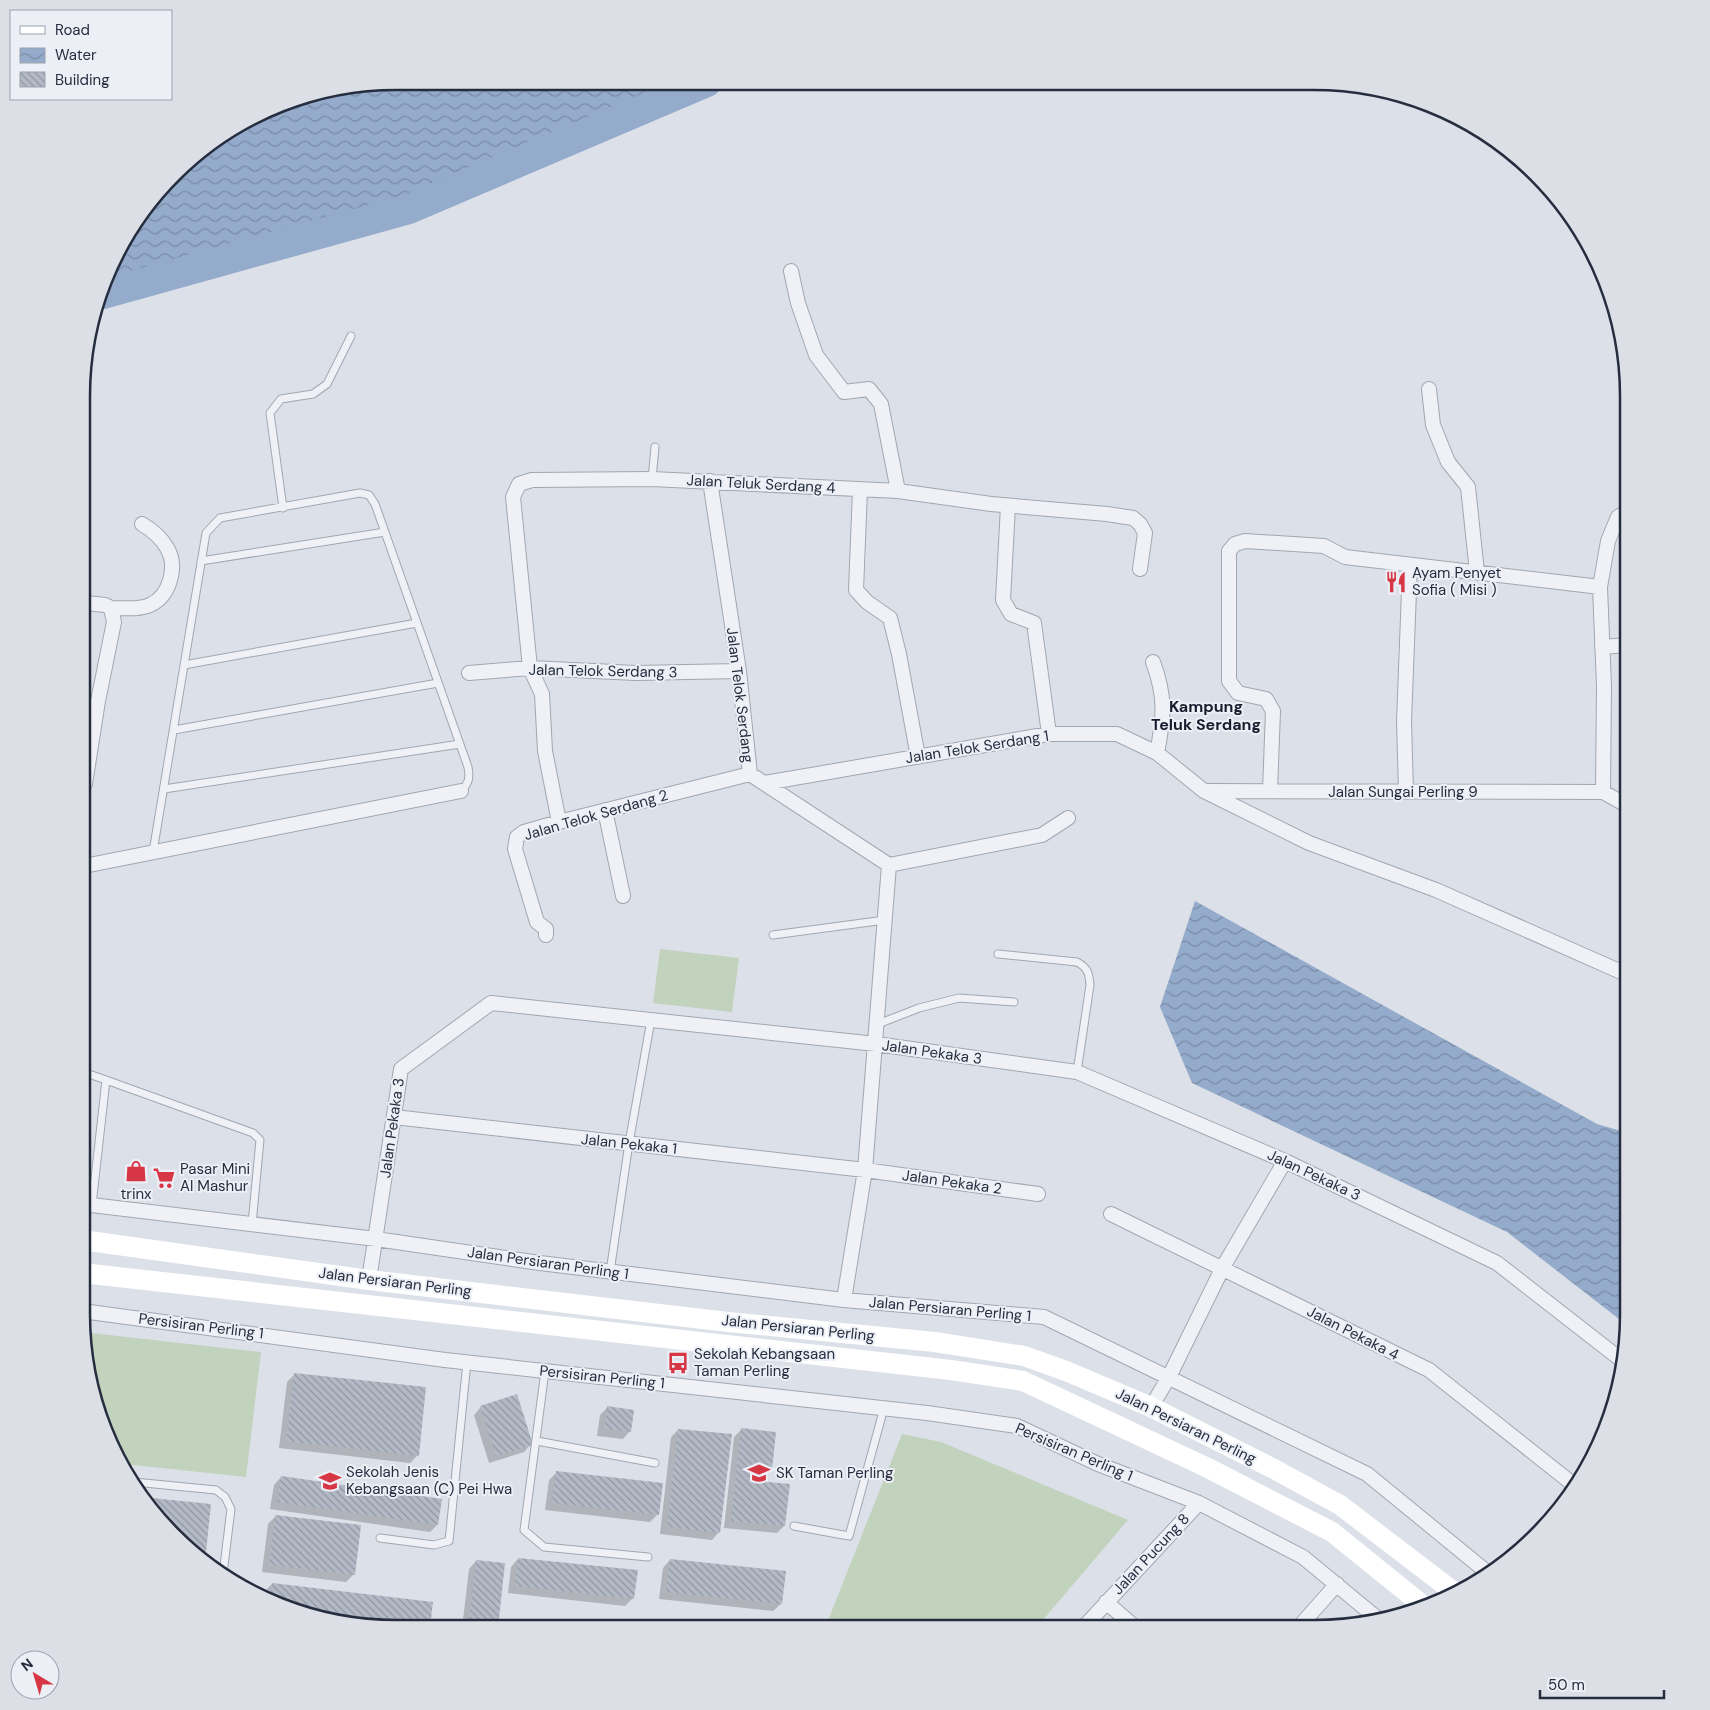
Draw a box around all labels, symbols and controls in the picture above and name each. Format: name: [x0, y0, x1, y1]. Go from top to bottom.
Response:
legend: [10, 10, 172, 100]
text: Road: [55, 20, 90, 40]
text: Water: [55, 45, 97, 65]
text: Building: [55, 70, 110, 90]
street label: Jalan Teluk Serdang 4: [686, 470, 836, 498]
place label: Ayam Penyet Sofia ( Misi ): [1412, 563, 1502, 600]
restaurant icon: Ayam Penyet Sofia ( Misi ): [1383, 569, 1409, 595]
street label: Jalan Telok Serdang: [722, 626, 758, 764]
street label: Jalan Telok Serdang 3: [528, 660, 678, 682]
district label: Kampung Teluk Serdang: [1151, 696, 1261, 735]
street label: Jalan Telok Serdang 1: [904, 726, 1050, 768]
street label: Jalan Sungai Perling 9: [1328, 782, 1478, 802]
street label: Jalan Telok Serdang 2: [522, 785, 670, 845]
street label: Jalan Pekaka 3: [881, 1035, 983, 1069]
street label: Jalan Pekaka 3: [375, 1077, 409, 1179]
street label: Jalan Pekaka 1: [580, 1129, 678, 1159]
street label: Jalan Pekaka 3: [1264, 1145, 1364, 1205]
shop icon: trinx: [123, 1158, 149, 1184]
place label: Pasar Mini Al Mashur: [180, 1159, 250, 1196]
supermarket icon: Pasar Mini Al Mashur: [151, 1165, 177, 1191]
street label: Jalan Pekaka 2: [901, 1165, 1003, 1199]
place label: trinx: [120, 1184, 152, 1204]
street label: Jalan Persiaran Perling 1: [466, 1242, 630, 1284]
street label: Jalan Persiaran Perling: [317, 1263, 473, 1301]
street label: Jalan Persiaran Perling 1: [868, 1292, 1032, 1326]
street label: Jalan Pekaka 4: [1303, 1301, 1403, 1365]
street label: Persisiran Perling 1: [137, 1308, 265, 1344]
street label: Jalan Persiaran Perling: [720, 1310, 876, 1346]
place label: Sekolah Kebangsaan Taman Perling: [694, 1344, 835, 1381]
bus stop icon: Sekolah Kebangsaan Taman Perling: [665, 1350, 691, 1376]
street label: Persisiran Perling 1: [538, 1360, 666, 1394]
street label: Jalan Persiaran Perling: [1112, 1383, 1260, 1469]
street label: Persisiran Perling 1: [1012, 1418, 1136, 1486]
school or university icon: SK Taman Perling: [746, 1460, 772, 1486]
place label: Sekolah Jenis Kebangsaan (C) Pei Hwa: [346, 1462, 512, 1499]
place label: SK Taman Perling: [776, 1463, 893, 1483]
school or university icon: Sekolah Jenis Kebangsaan (C) Pei Hwa: [317, 1468, 343, 1494]
street label: Jalan Pucung 8: [1108, 1509, 1194, 1599]
north arrow: [10, 1650, 60, 1700]
text: N: [17, 1655, 37, 1675]
scale bar: [1540, 1668, 1664, 1700]
text: 50 m: [1548, 1675, 1585, 1695]

